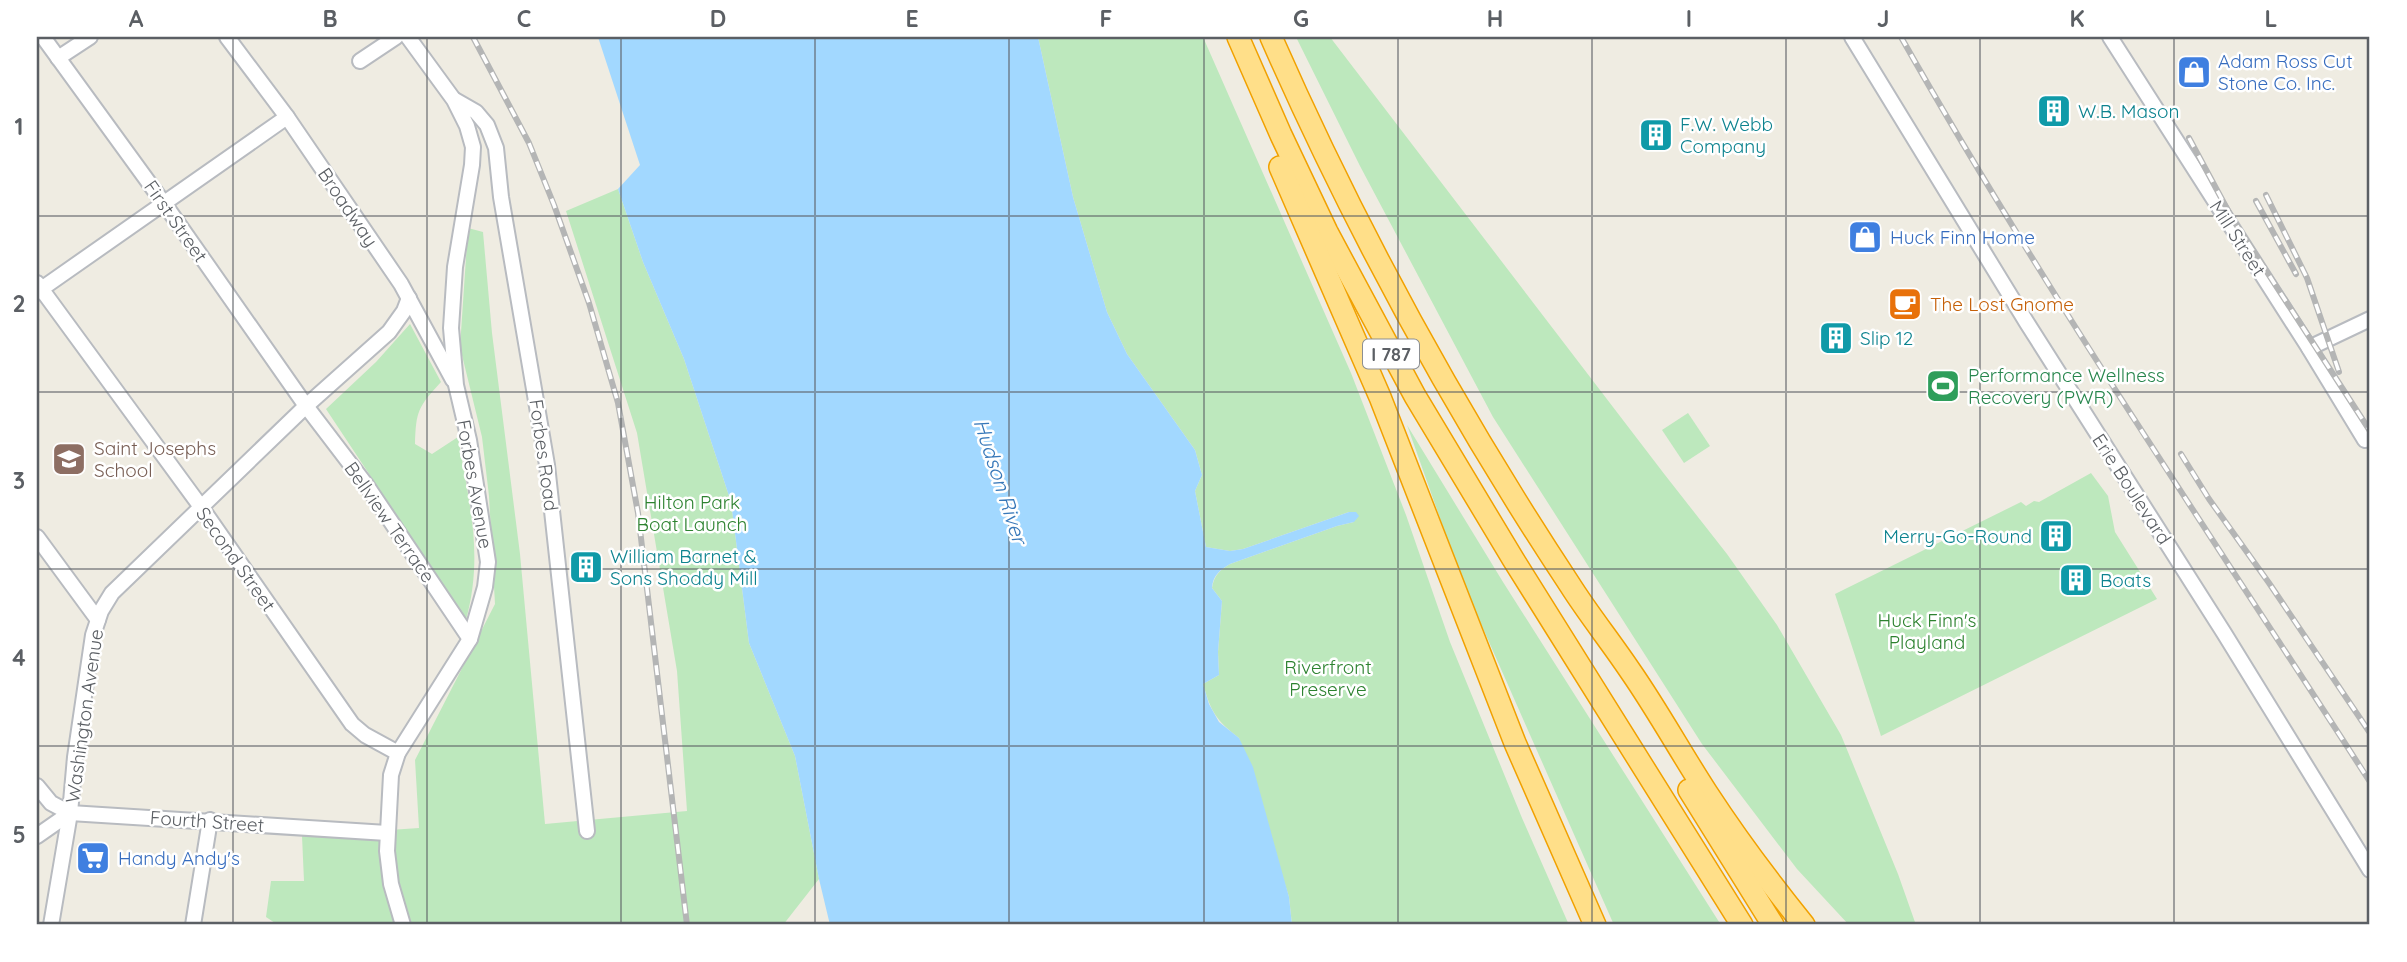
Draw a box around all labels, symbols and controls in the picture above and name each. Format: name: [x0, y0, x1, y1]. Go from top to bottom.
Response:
text: A: [129, 4, 144, 33]
text: B: [322, 4, 338, 33]
text: C: [517, 4, 531, 33]
text: D: [710, 4, 726, 33]
text: E: [905, 4, 919, 33]
text: F: [1100, 4, 1112, 33]
text: G: [1293, 4, 1309, 33]
text: H: [1487, 4, 1503, 33]
text: I: [1686, 4, 1692, 33]
text: J: [1877, 4, 1889, 33]
text: K: [2069, 4, 2085, 33]
text: L: [2265, 4, 2277, 33]
place label: Adam Ross Cut Stone Co. Inc.: [2218, 49, 2353, 95]
shop icon: Adam Ross Cut Stone Co. Inc.: [2175, 53, 2213, 91]
building icon: W.B. Mason: [2035, 92, 2073, 130]
place label: W.B. Mason: [2078, 99, 2179, 123]
text: 1: [15, 112, 23, 141]
place label: F.W. Webb Company: [1680, 112, 1773, 158]
building icon: F.W. Webb Company: [1637, 116, 1675, 154]
street label: Broadway: [313, 163, 383, 251]
street label: First Street: [139, 175, 213, 267]
street label: Mill Street: [2205, 196, 2271, 280]
shop icon: Huck Finn Home: [1846, 218, 1884, 256]
place label: Huck Finn Home: [1890, 225, 2035, 249]
cafe icon: The Lost Gnome: [1886, 285, 1924, 323]
text: 2: [12, 289, 26, 318]
place label: The Lost Gnome: [1930, 292, 2074, 316]
building icon: Slip 12: [1817, 319, 1855, 357]
place label: Slip 12: [1860, 326, 1913, 350]
road number: I 787: [1363, 340, 1419, 368]
place label: Performance Wellness Recovery (PWR): [1968, 363, 2165, 409]
sports icon: Performance Wellness Recovery (PWR): [1924, 367, 1962, 405]
street label: Forbes Road: [524, 398, 564, 512]
water label: Hudson River: [969, 415, 1034, 549]
street label: Forbes Avenue: [452, 418, 498, 550]
street label: Erie Boulevard: [2087, 429, 2177, 549]
place label: Saint Josephs School: [94, 436, 216, 482]
school or university icon: Saint Josephs School: [50, 440, 88, 478]
street label: Bellview Terrace: [339, 457, 441, 587]
text: 3: [13, 466, 25, 495]
park label: Hilton Park Boat Launch: [637, 490, 747, 536]
street label: Second Street: [191, 502, 281, 616]
building icon: Merry-Go-Round: [2037, 517, 2075, 555]
place label: Merry-Go-Round: [1883, 524, 2032, 548]
place label: William Barnet & Sons Shoddy Mill: [610, 544, 758, 590]
building icon: William Barnet & Sons Shoddy Mill: [567, 548, 605, 586]
building icon: Boats: [2057, 561, 2095, 599]
place label: Boats: [2100, 568, 2151, 592]
park label: Huck Finn's Playland: [1877, 608, 1977, 654]
street label: Washington Avenue: [60, 628, 108, 804]
text: 4: [12, 643, 26, 672]
park label: Riverfront Preserve: [1284, 655, 1372, 701]
street label: Fourth Street: [149, 805, 265, 837]
text: 5: [12, 820, 26, 849]
supermarket icon: Handy Andy's: [74, 839, 112, 877]
place label: Handy Andy's: [118, 846, 240, 870]

